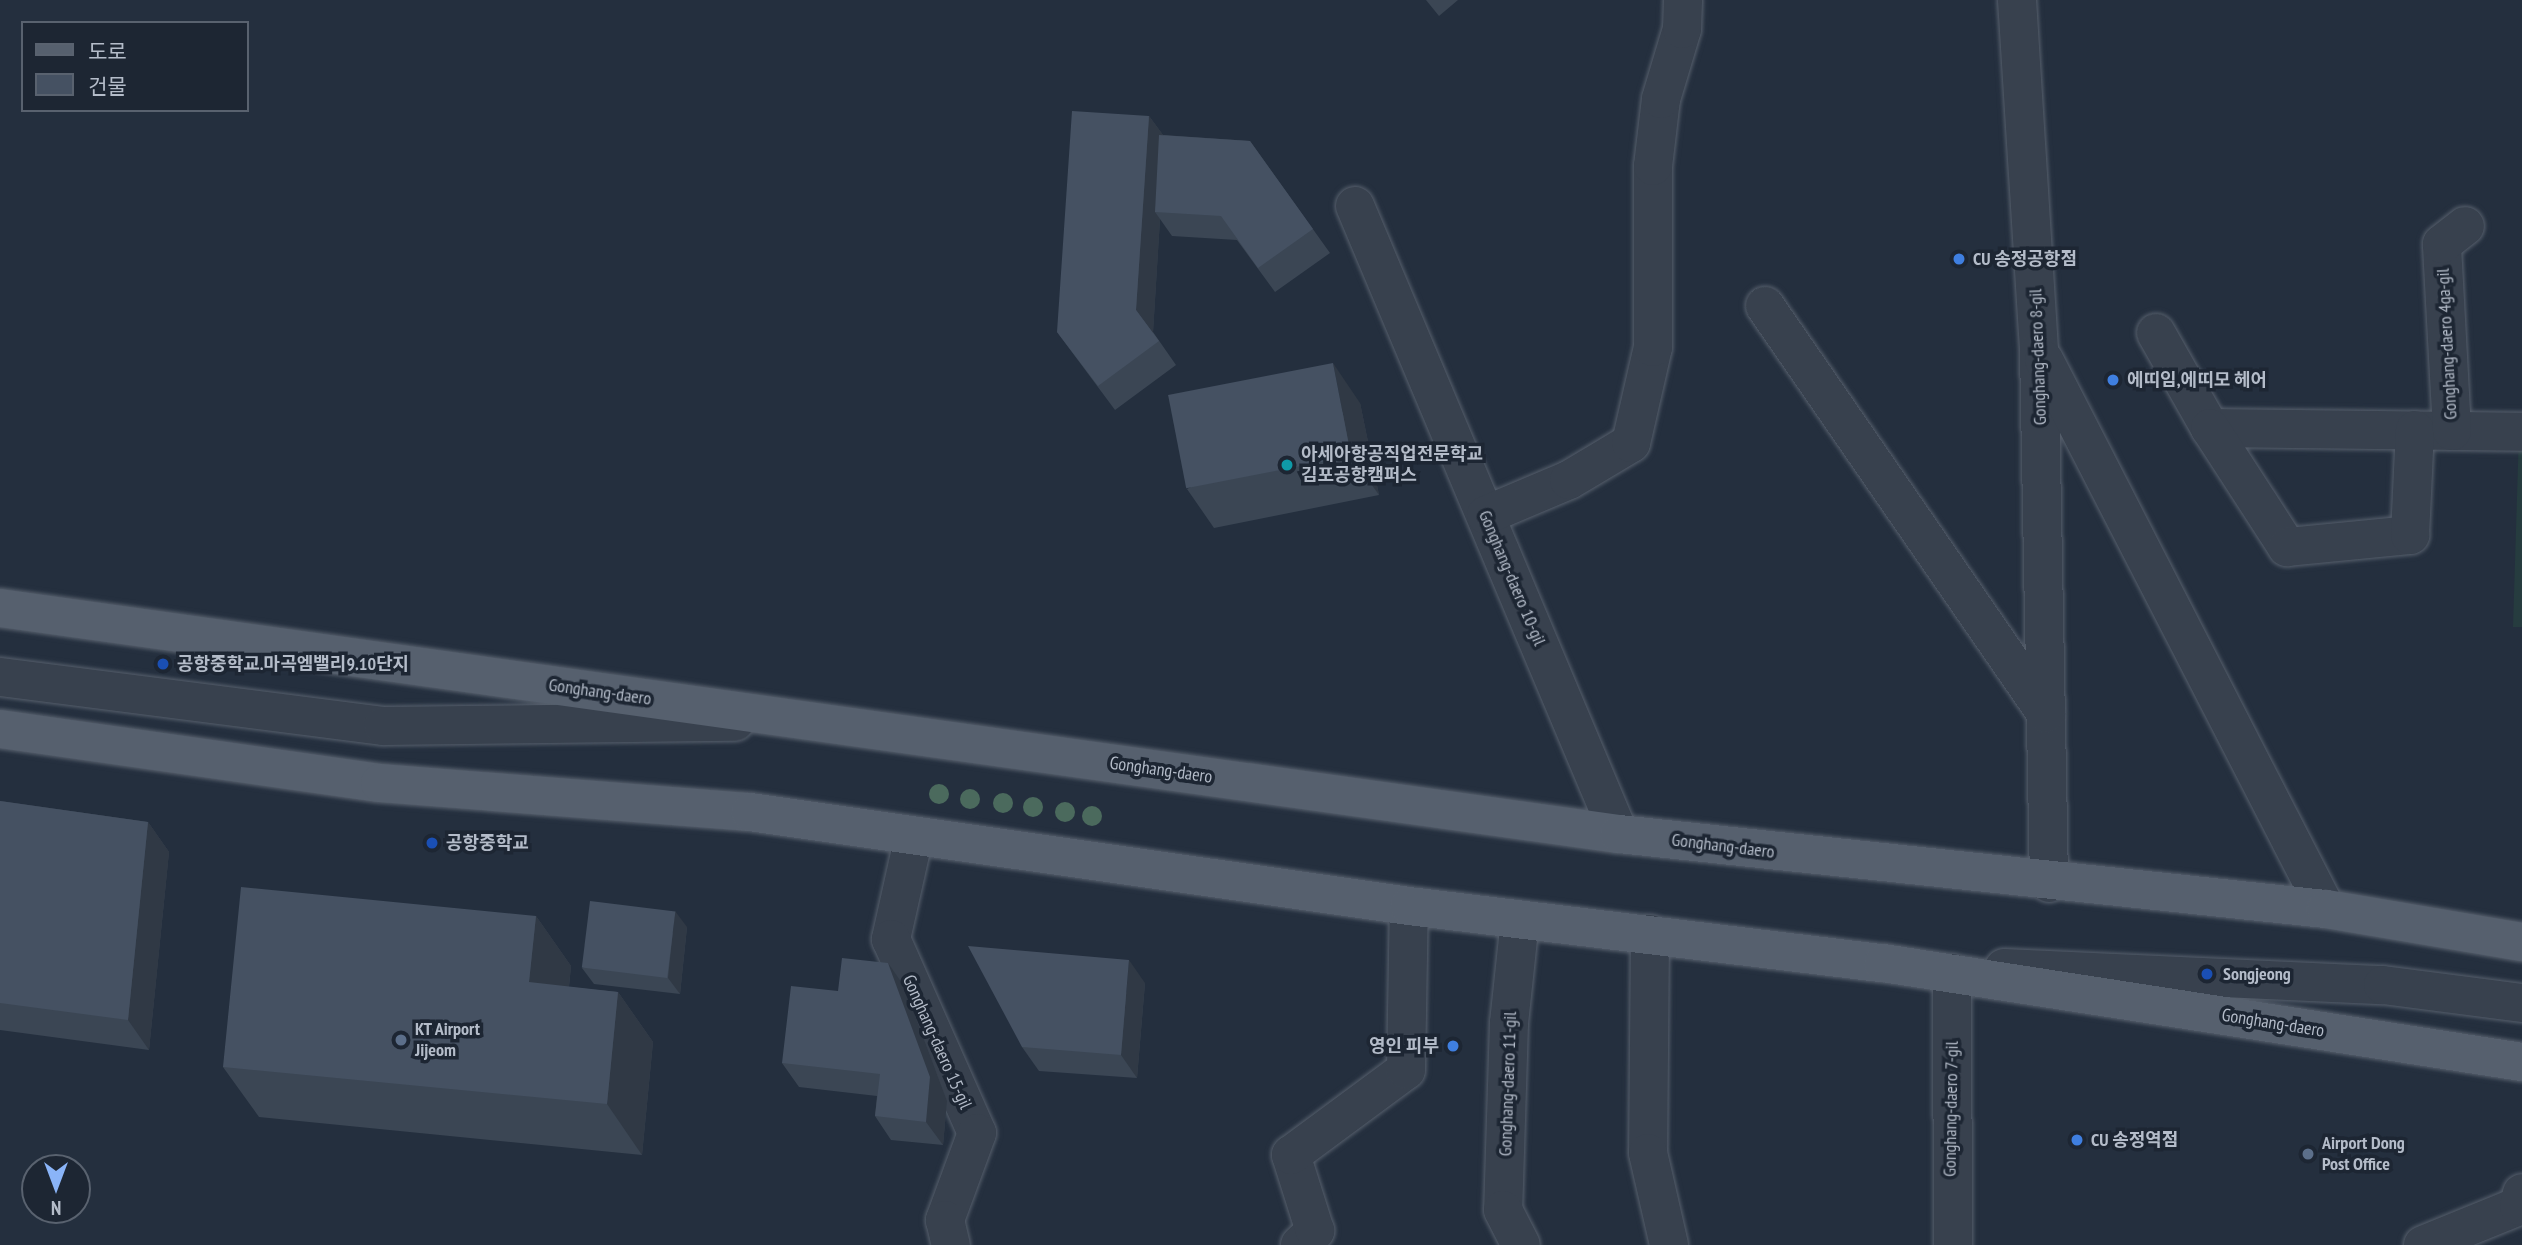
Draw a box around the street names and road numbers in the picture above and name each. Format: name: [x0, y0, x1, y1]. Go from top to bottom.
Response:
street label: Gonghang-daero 4ga-gil: [2432, 268, 2462, 420]
street label: Gonghang-daero 8-gil: [2025, 288, 2051, 426]
street label: Gonghang-daero 10-gil: [1474, 507, 1550, 649]
street label: Gonghang-daero: [547, 674, 653, 710]
street label: Gonghang-daero: [1108, 752, 1214, 788]
street label: Gonghang-daero: [1670, 829, 1776, 863]
street label: Gonghang-daero 15-gil: [898, 972, 976, 1112]
street label: Gonghang-daero: [2220, 1004, 2326, 1042]
street label: Gonghang-daero 11-gil: [1495, 1011, 1521, 1157]
street label: Gonghang-daero 7-gil: [1939, 1041, 1963, 1177]

